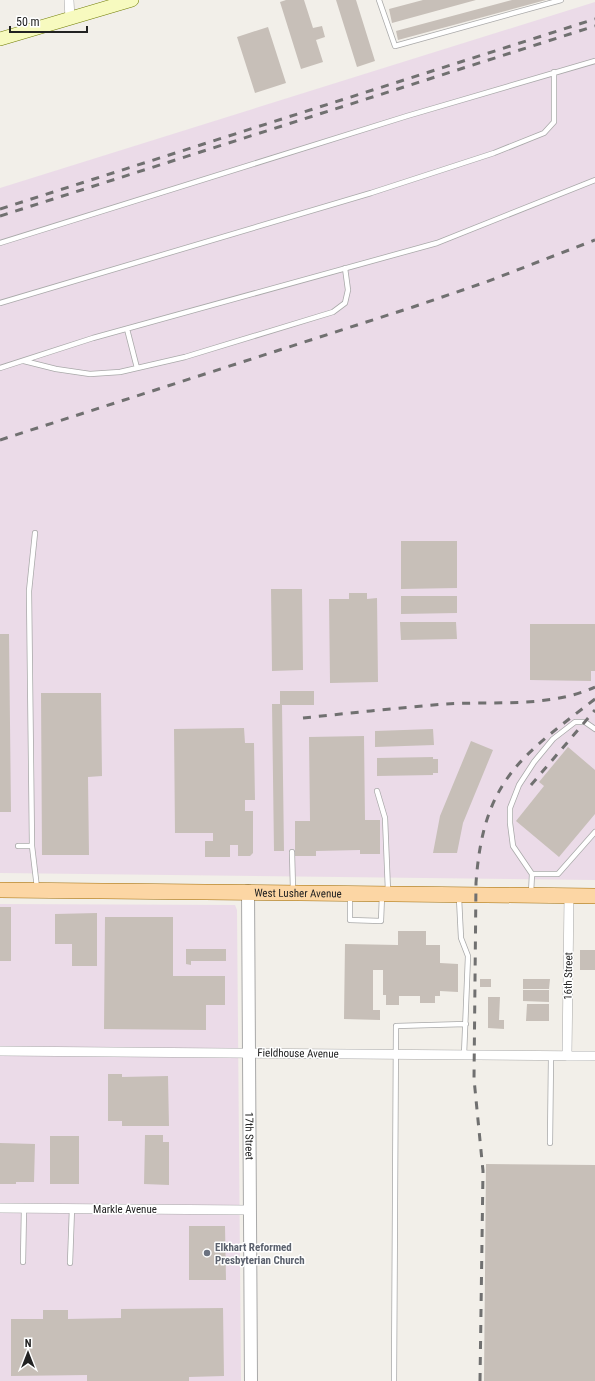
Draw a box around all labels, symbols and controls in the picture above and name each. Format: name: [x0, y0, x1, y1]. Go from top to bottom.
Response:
scale bar: [10, 8, 87, 34]
text: 50 m: [16, 15, 40, 29]
street label: West Lusher Avenue: [254, 887, 342, 900]
street label: 16th Street: [562, 952, 575, 1000]
street label: Fieldhouse Avenue: [257, 1046, 339, 1061]
street label: 17th Street: [242, 1112, 256, 1160]
street label: Markle Avenue: [93, 1203, 157, 1216]
place label: Elkhart Reformed Presbyterian Church: [215, 1241, 305, 1267]
marker: Elkhart Reformed Presbyterian Church: [202, 1248, 212, 1258]
north arrow: [8, 1333, 48, 1373]
text: N: [25, 1337, 32, 1350]

